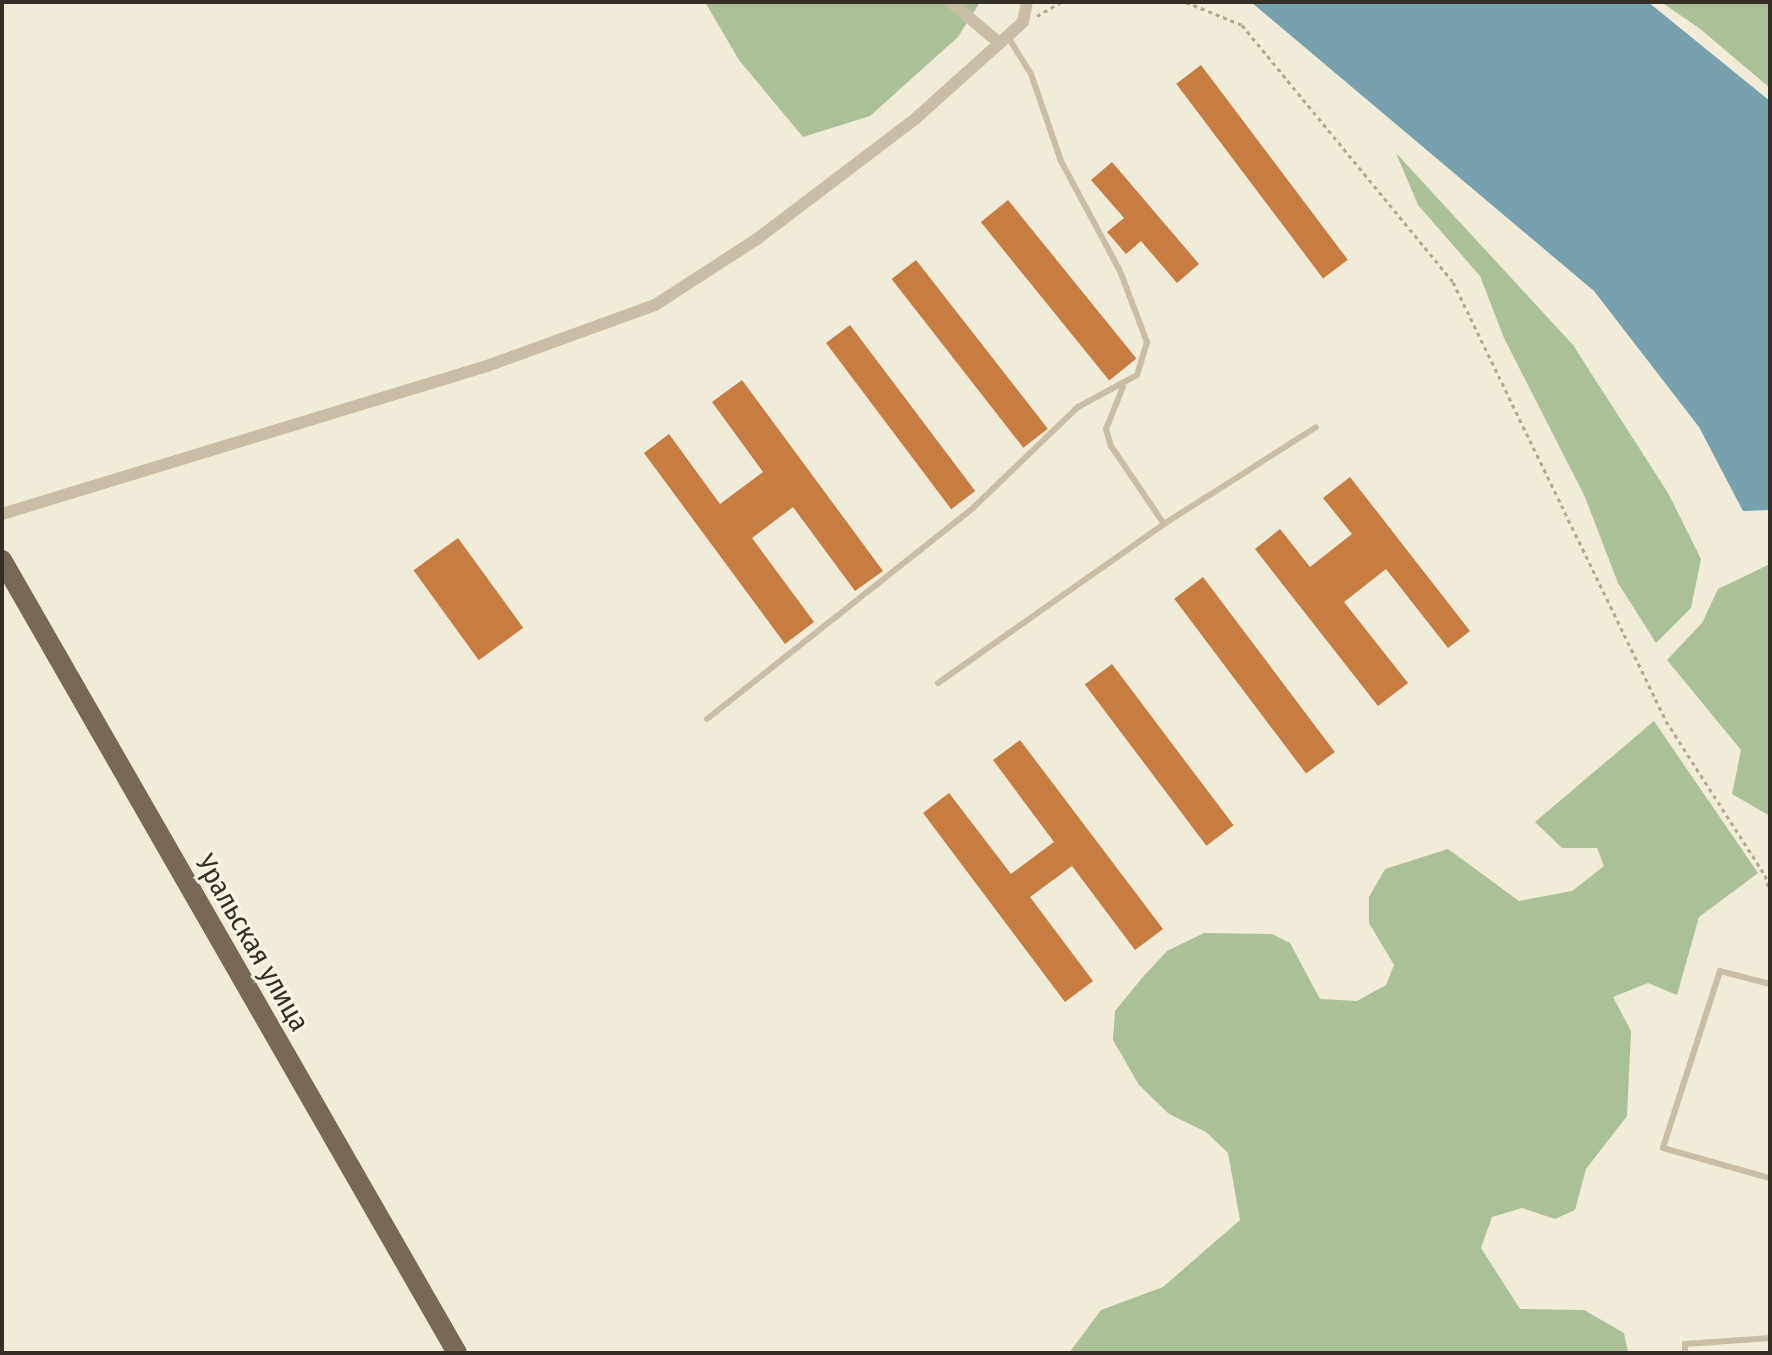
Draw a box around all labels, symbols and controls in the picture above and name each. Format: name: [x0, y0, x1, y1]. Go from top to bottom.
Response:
street label: Уральская улица: [188, 849, 316, 1037]

